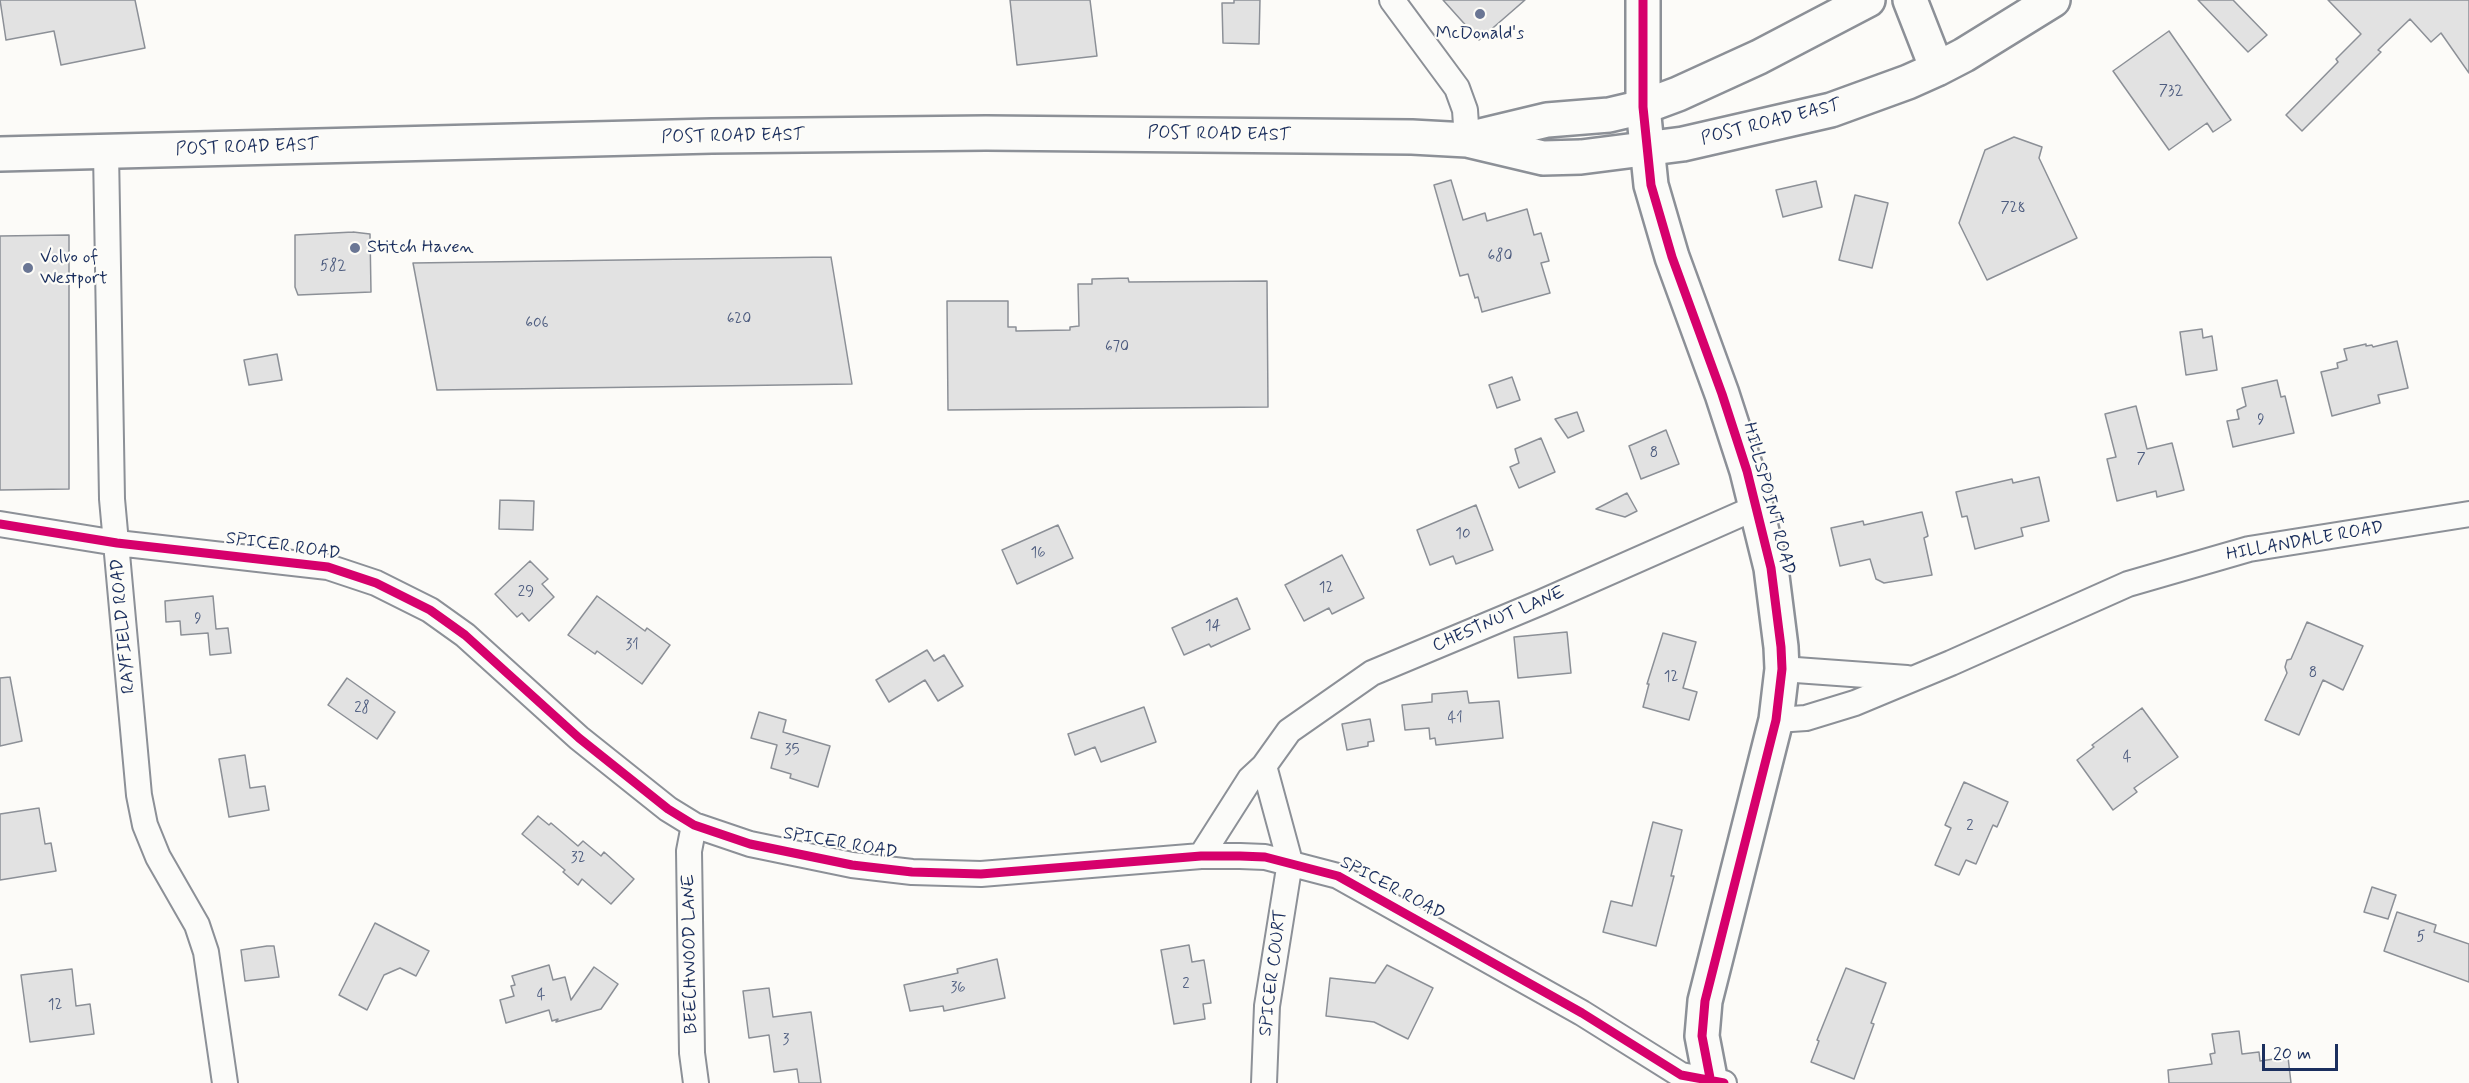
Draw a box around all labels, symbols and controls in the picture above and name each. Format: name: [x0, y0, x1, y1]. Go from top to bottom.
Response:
marker: McDonald's: [1473, 7, 1487, 21]
place label: McDonald's: [1436, 23, 1524, 45]
house number: 732: [2159, 83, 2183, 101]
street label: POST ROAD EAST: [1699, 95, 1843, 151]
street label: POST ROAD EAST: [1147, 123, 1291, 147]
street label: POST ROAD EAST: [661, 125, 805, 149]
street label: POST ROAD EAST: [175, 135, 319, 161]
house number: 728: [2000, 200, 2026, 218]
place label: Stitch Haven: [367, 237, 474, 259]
marker: Stitch Haven: [348, 241, 362, 255]
place label: Volvo of Westport: [40, 247, 108, 290]
house number: 680: [1488, 248, 1512, 266]
house number: 582: [320, 258, 346, 276]
marker: Volvo of Westport: [21, 261, 35, 275]
house number: 620: [727, 311, 751, 329]
house number: 606: [525, 315, 549, 333]
house number: 670: [1105, 339, 1129, 357]
house number: 9: [2257, 412, 2265, 430]
street label: HILLSPOINT ROAD: [1737, 420, 1799, 578]
house number: 8: [1650, 445, 1658, 463]
house number: 7: [2136, 451, 2146, 469]
street label: HILLANDALE ROAD: [2225, 518, 2385, 566]
house number: 10: [1455, 526, 1471, 544]
street label: SPICER ROAD: [224, 528, 342, 566]
house number: 16: [1031, 545, 1045, 563]
street label: RAYFIELD ROAD: [107, 557, 141, 695]
house number: 12: [1319, 580, 1333, 598]
street label: CHESTNUT LANE: [1430, 582, 1568, 658]
house number: 29: [518, 584, 534, 602]
house number: 9: [194, 611, 202, 629]
house number: 14: [1205, 618, 1221, 636]
house number: 31: [625, 637, 639, 655]
house number: 8: [2309, 665, 2317, 683]
house number: 12: [1664, 669, 1678, 687]
house number: 28: [354, 700, 370, 718]
house number: 41: [1447, 710, 1463, 728]
house number: 35: [785, 742, 799, 760]
house number: 4: [2123, 749, 2131, 767]
house number: 2: [1966, 818, 1974, 836]
street label: SPICER ROAD: [781, 823, 899, 865]
house number: 32: [571, 850, 585, 868]
street label: SPICER ROAD: [1336, 852, 1448, 926]
street label: BEECHWOOD LANE: [679, 874, 703, 1034]
street label: SPICER COURT: [1256, 908, 1292, 1038]
house number: 5: [2417, 929, 2425, 947]
house number: 2: [1182, 976, 1190, 994]
house number: 36: [950, 980, 966, 998]
house number: 4: [537, 987, 545, 1005]
house number: 12: [48, 997, 62, 1015]
house number: 3: [783, 1032, 789, 1050]
scale bar: [2265, 1032, 2342, 1070]
text: 20 m: [2273, 1042, 2311, 1066]

